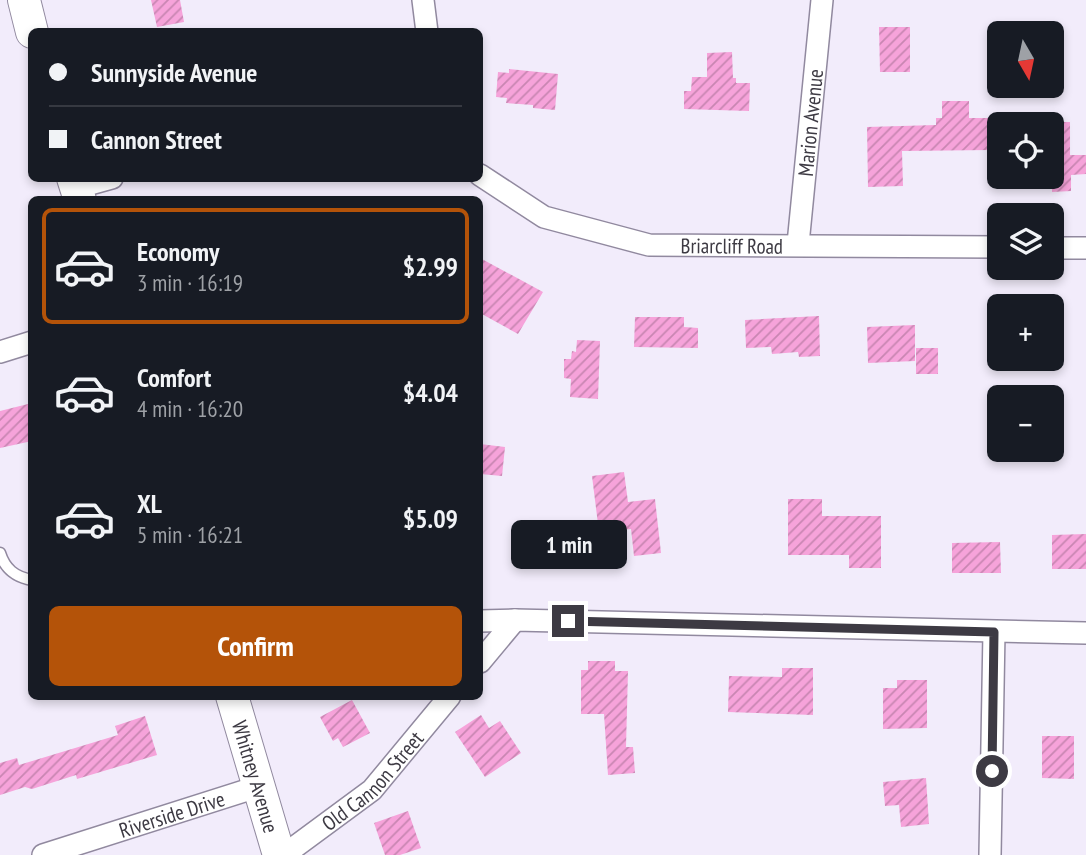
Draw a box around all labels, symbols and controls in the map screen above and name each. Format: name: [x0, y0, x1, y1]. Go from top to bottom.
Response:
north arrow: [987, 21, 1064, 98]
map controls: [987, 21, 1064, 462]
text: Sunnyside Avenue: [91, 56, 257, 89]
street label: Marion Avenue: [791, 68, 829, 177]
button: locate: [987, 112, 1064, 189]
text: Cannon Street: [91, 123, 222, 156]
button: layers: [987, 203, 1064, 280]
street label: Briarcliff Road: [680, 232, 783, 259]
icon: car: [53, 235, 116, 298]
text: Economy: [137, 235, 219, 268]
text: $2.99: [403, 250, 458, 283]
text: 3 min · 16:19: [137, 268, 243, 297]
button: +: [987, 294, 1064, 371]
icon: car: [53, 361, 116, 424]
text: Comfort: [137, 361, 211, 394]
text: $4.04: [403, 376, 458, 409]
button: −: [987, 385, 1064, 462]
text: 4 min · 16:20: [137, 394, 243, 423]
icon: car: [53, 487, 116, 550]
text: XL: [137, 487, 162, 520]
text: $5.09: [403, 502, 458, 535]
text: 5 min · 16:21: [137, 520, 243, 549]
callout: 1 min: [510, 520, 626, 568]
text: 1 min: [546, 530, 592, 559]
route end: [552, 605, 584, 637]
button: Confirm: [49, 606, 462, 686]
street label: Whitney Avenue: [226, 717, 285, 836]
street label: Old Cannon Street: [316, 725, 429, 836]
route start: [976, 755, 1008, 787]
street label: Riverside Drive: [115, 785, 228, 844]

